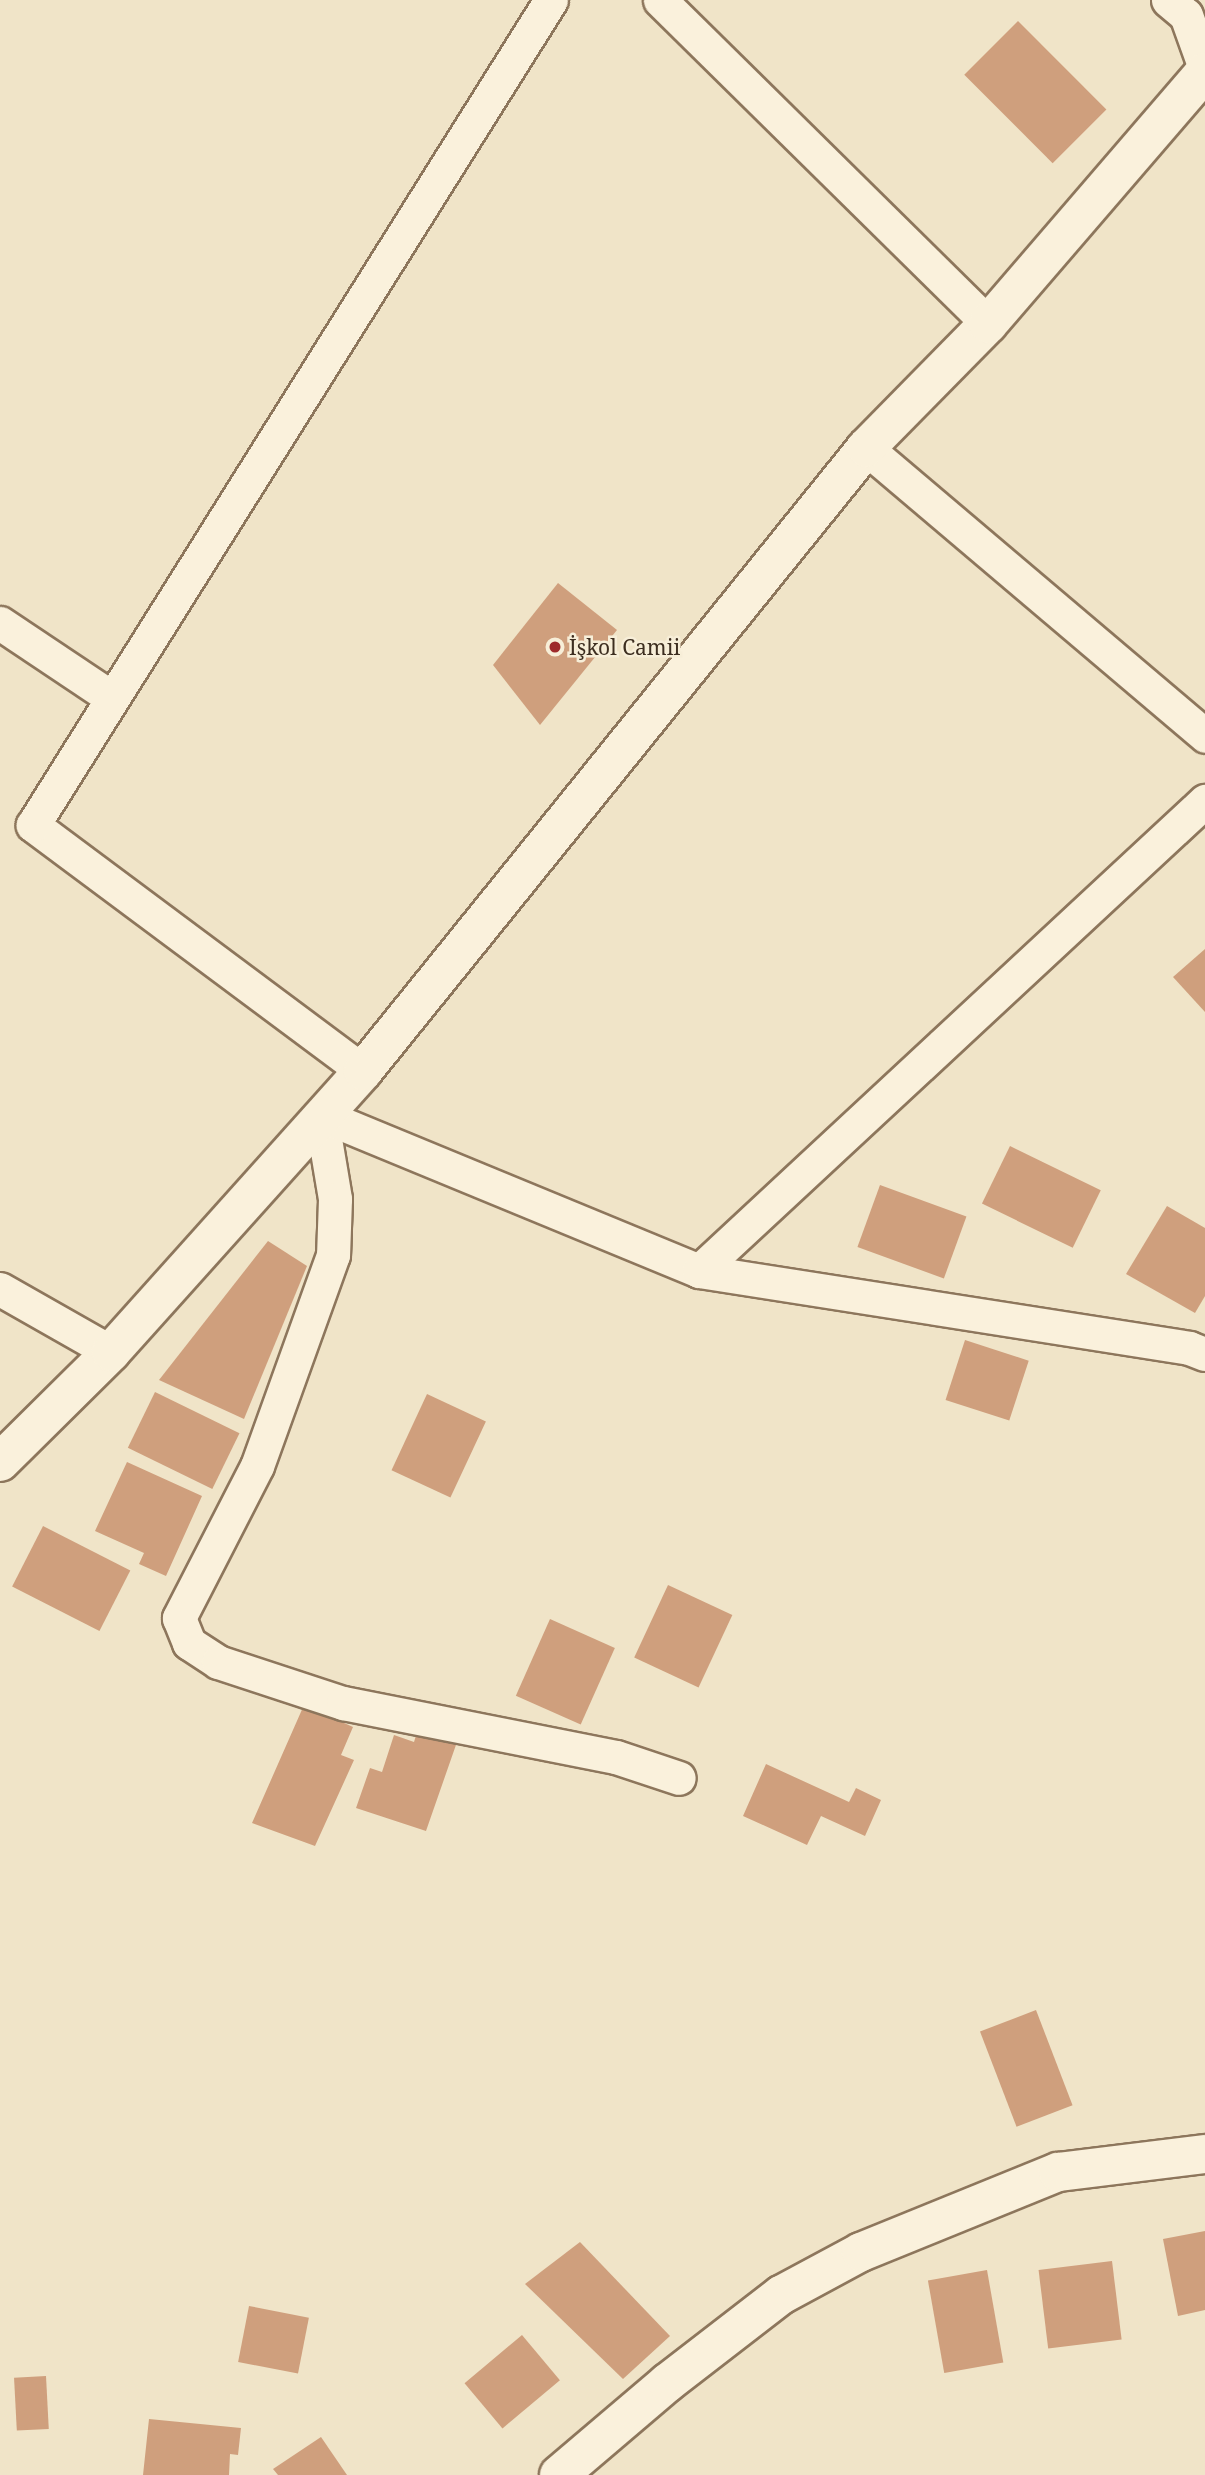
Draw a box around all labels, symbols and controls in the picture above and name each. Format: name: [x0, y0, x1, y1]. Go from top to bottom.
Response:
place label: İşkol Camii: [569, 634, 680, 660]
marker: İşkol Camii: [547, 639, 563, 655]

